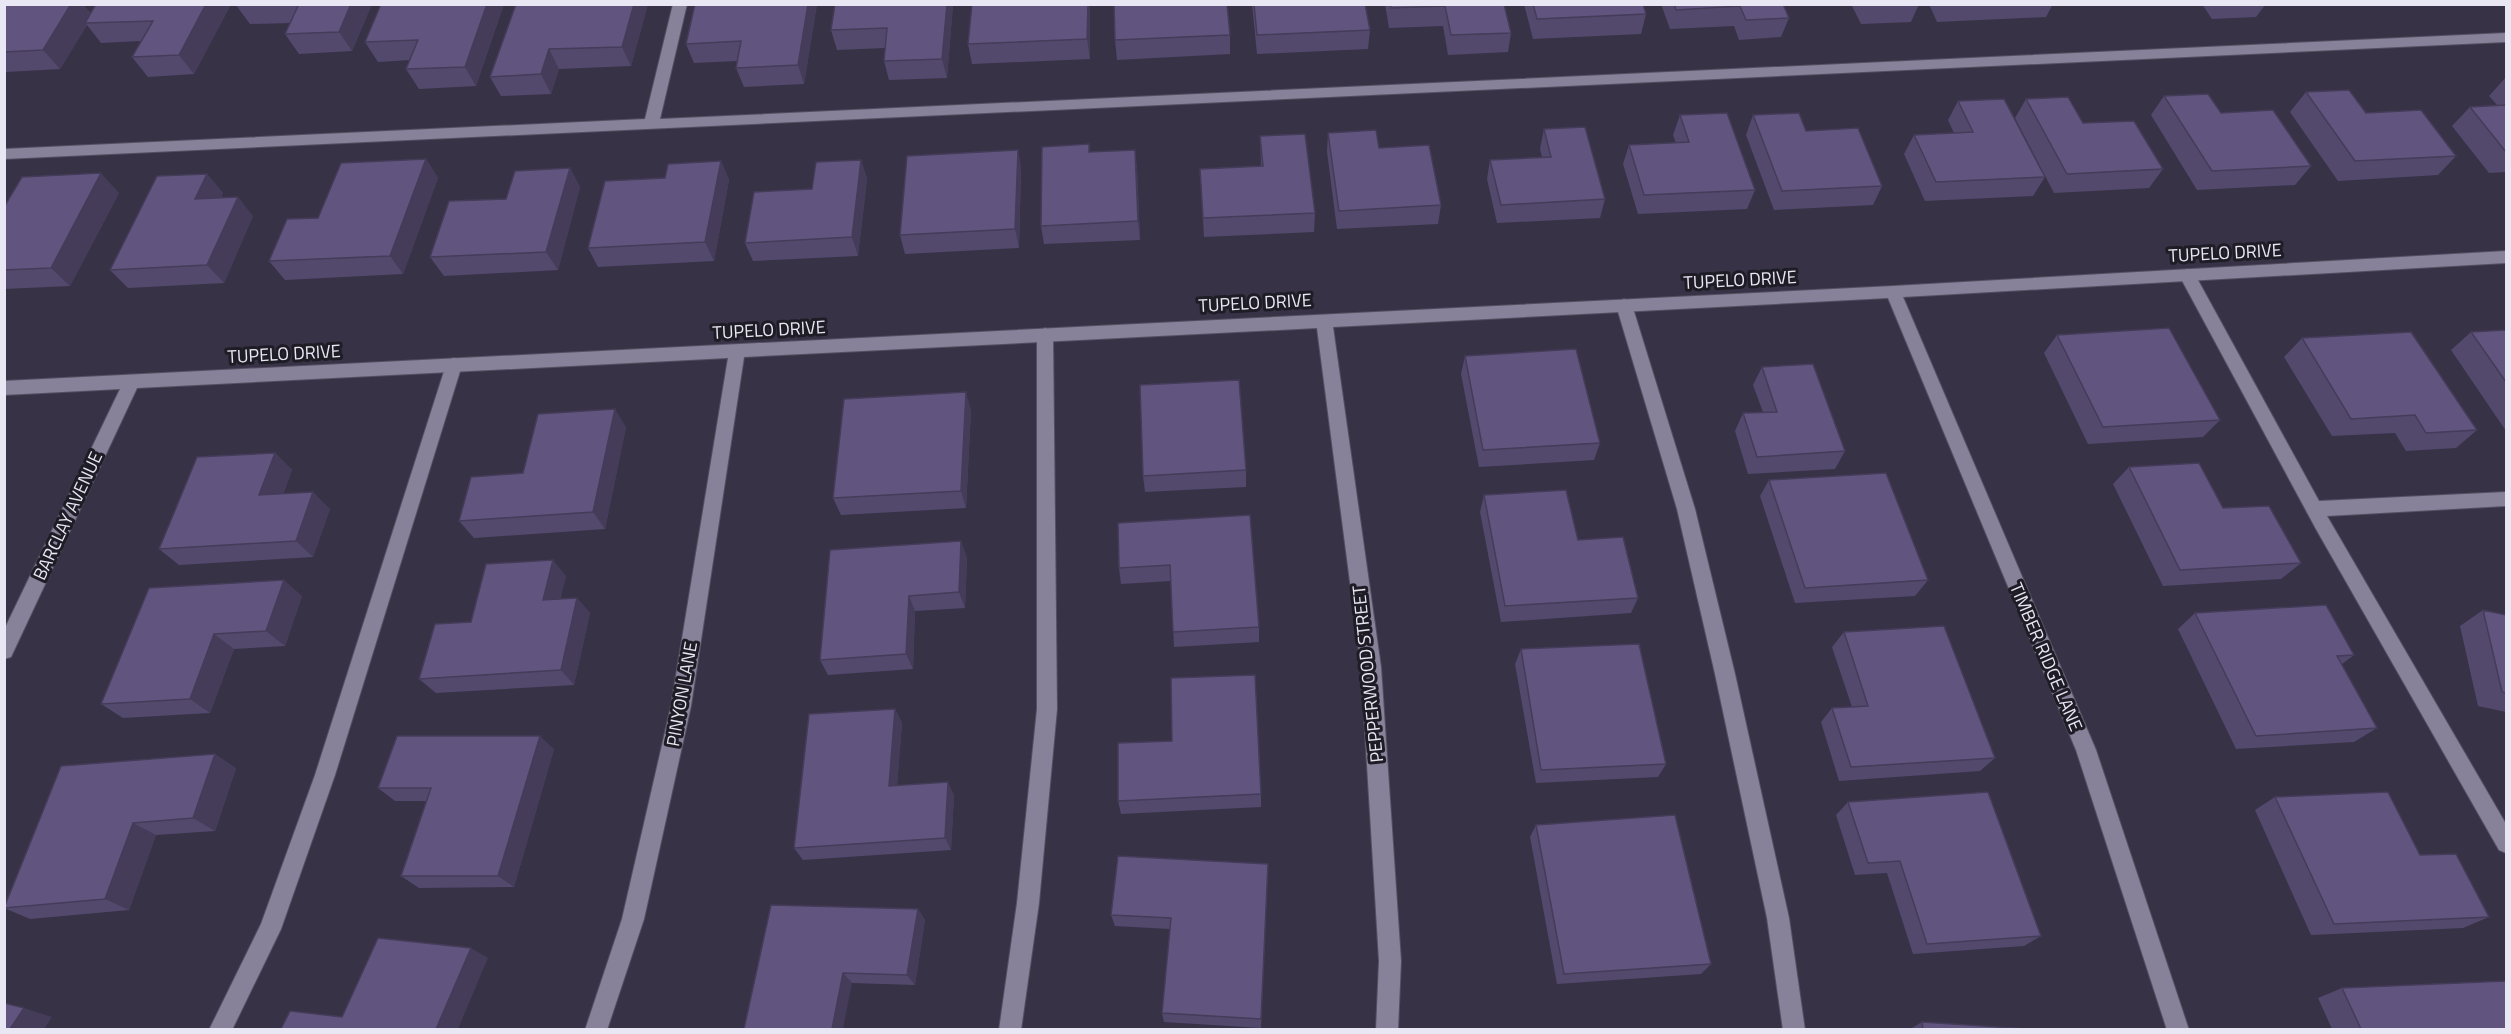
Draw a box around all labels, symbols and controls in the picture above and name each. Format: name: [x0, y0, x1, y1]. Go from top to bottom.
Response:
street label: TUPELO DRIVE: [2168, 236, 2282, 269]
street label: TUPELO DRIVE: [1683, 263, 1797, 296]
street label: TUPELO DRIVE: [1198, 286, 1312, 319]
street label: TUPELO DRIVE: [712, 313, 826, 346]
street label: TUPELO DRIVE: [227, 337, 341, 370]
street label: BARCLAY AVENUE: [26, 447, 109, 584]
street label: TIMBER RIDGE LANE: [2003, 578, 2090, 735]
street label: PEPPERWOOD STREET: [1345, 584, 1390, 764]
street label: PINYON LANE: [659, 639, 704, 748]

